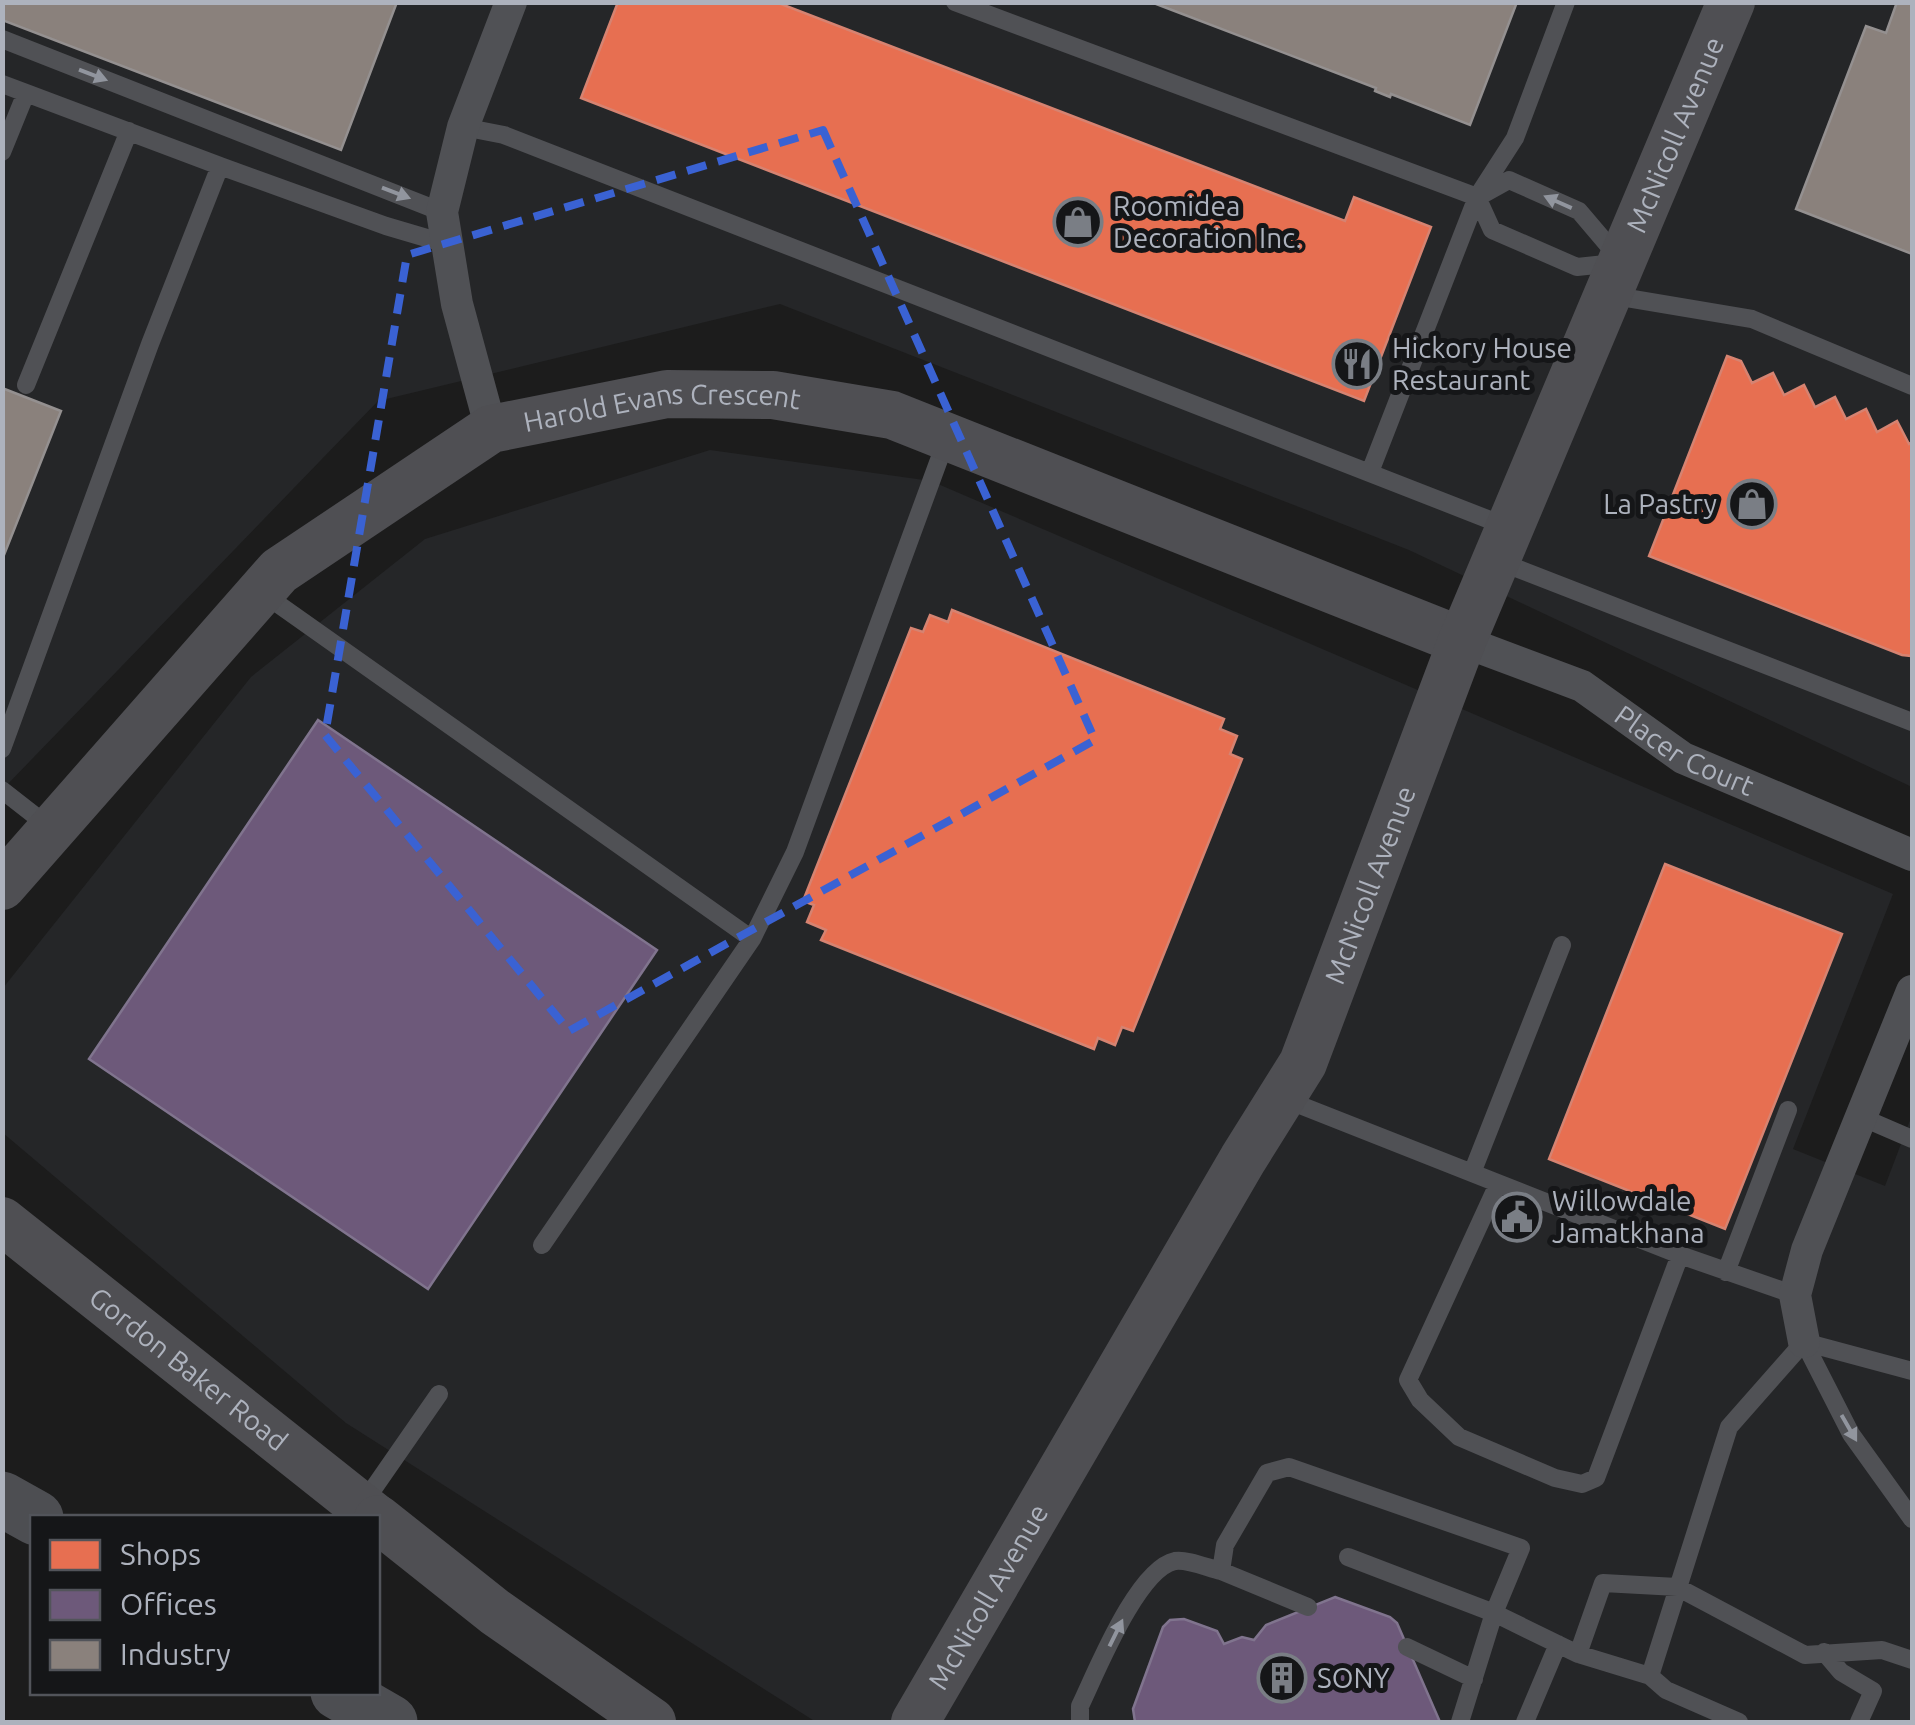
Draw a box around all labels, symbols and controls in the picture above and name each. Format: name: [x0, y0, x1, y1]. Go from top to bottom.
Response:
street label: McNicoll Avenue: [1620, 32, 1729, 237]
one-way arrow: [78, 68, 108, 83]
one-way arrow: [381, 186, 411, 202]
place label: Roomidea Decoration Inc.: [1113, 190, 1302, 253]
one-way arrow: [1543, 194, 1573, 210]
shop icon: Roomidea Decoration Inc.: [1052, 196, 1104, 248]
place label: Hickory House Restaurant: [1392, 332, 1572, 395]
restaurant icon: Hickory House Restaurant: [1331, 338, 1383, 390]
street label: Harold Evans Crescent: [521, 377, 803, 437]
shop icon: La Pastry: [1726, 478, 1778, 530]
place label: La Pastry: [1603, 488, 1717, 519]
street label: Placer Court: [1609, 699, 1759, 801]
street label: McNicoll Avenue: [1318, 782, 1421, 988]
place label: Willowdale Jamatkhana: [1552, 1185, 1705, 1248]
public building icon: Willowdale Jamatkhana: [1491, 1191, 1543, 1243]
street label: Gordon Baker Road: [84, 1281, 294, 1457]
one-way arrow: [1839, 1414, 1857, 1442]
street label: McNicoll Avenue: [922, 1498, 1054, 1695]
legend: [30, 1515, 380, 1695]
text: Shops: [120, 1537, 201, 1571]
text: Offices: [120, 1587, 217, 1621]
one-way arrow: [1107, 1618, 1124, 1647]
text: Industry: [120, 1637, 231, 1671]
building icon: SONY: [1256, 1652, 1308, 1704]
place label: SONY: [1317, 1662, 1390, 1693]

